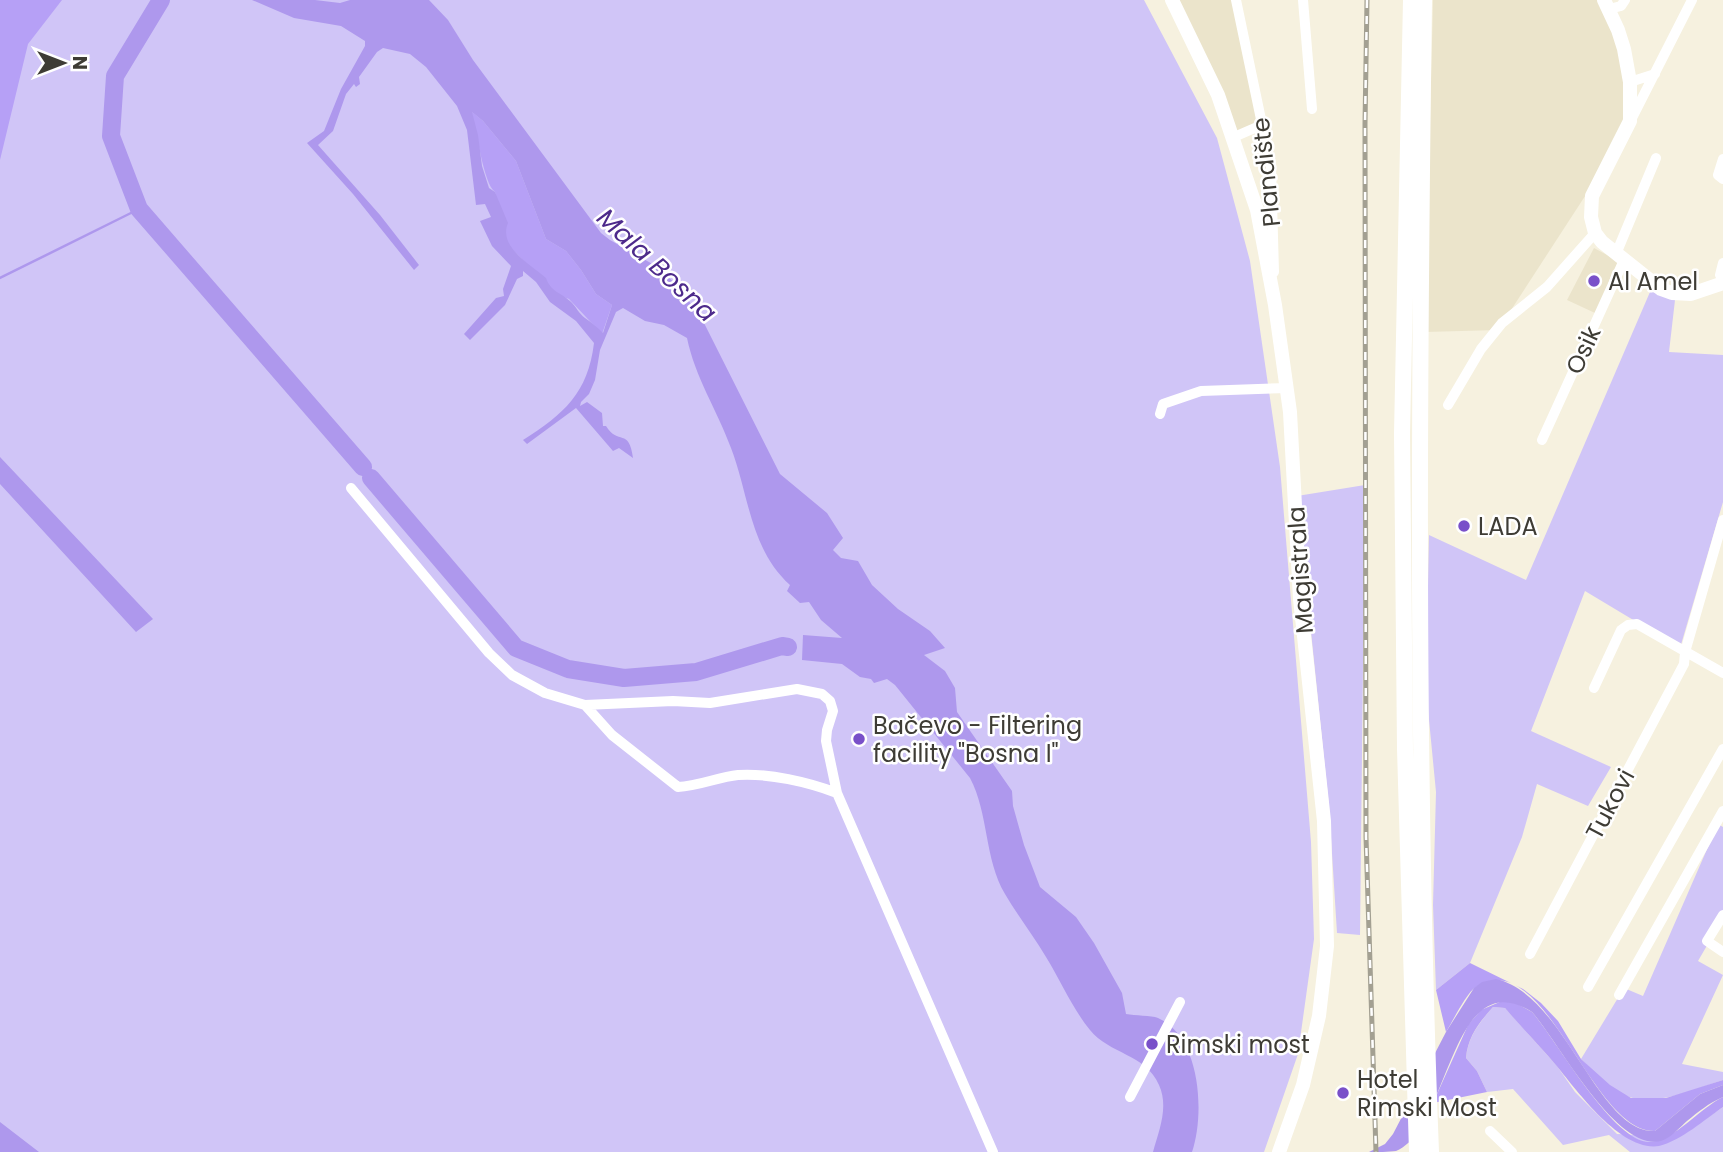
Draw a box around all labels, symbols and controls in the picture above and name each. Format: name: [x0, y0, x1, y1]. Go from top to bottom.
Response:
north arrow: [28, 28, 98, 98]
text: N: [66, 56, 93, 70]
street label: Plandište: [1244, 116, 1288, 228]
water label: Mala Bosna: [589, 200, 725, 330]
place label: Al Amel: [1608, 265, 1698, 298]
marker: Al Amel: [1586, 273, 1602, 289]
street label: Osik: [1558, 320, 1609, 379]
street label: Magistrala: [1279, 505, 1321, 635]
place label: LADA: [1478, 510, 1538, 543]
marker: LADA: [1456, 518, 1472, 534]
place label: Bačevo - Filtering facility "Bosna I": [873, 709, 1082, 770]
marker: Bačevo - Filtering facility "Bosna I": [851, 731, 867, 747]
street label: Tukovi: [1578, 763, 1642, 845]
place label: Rimski most: [1166, 1028, 1310, 1061]
marker: Rimski most: [1144, 1036, 1160, 1052]
place label: Hotel Rimski Most: [1357, 1063, 1497, 1124]
marker: Hotel Rimski Most: [1335, 1085, 1351, 1101]

